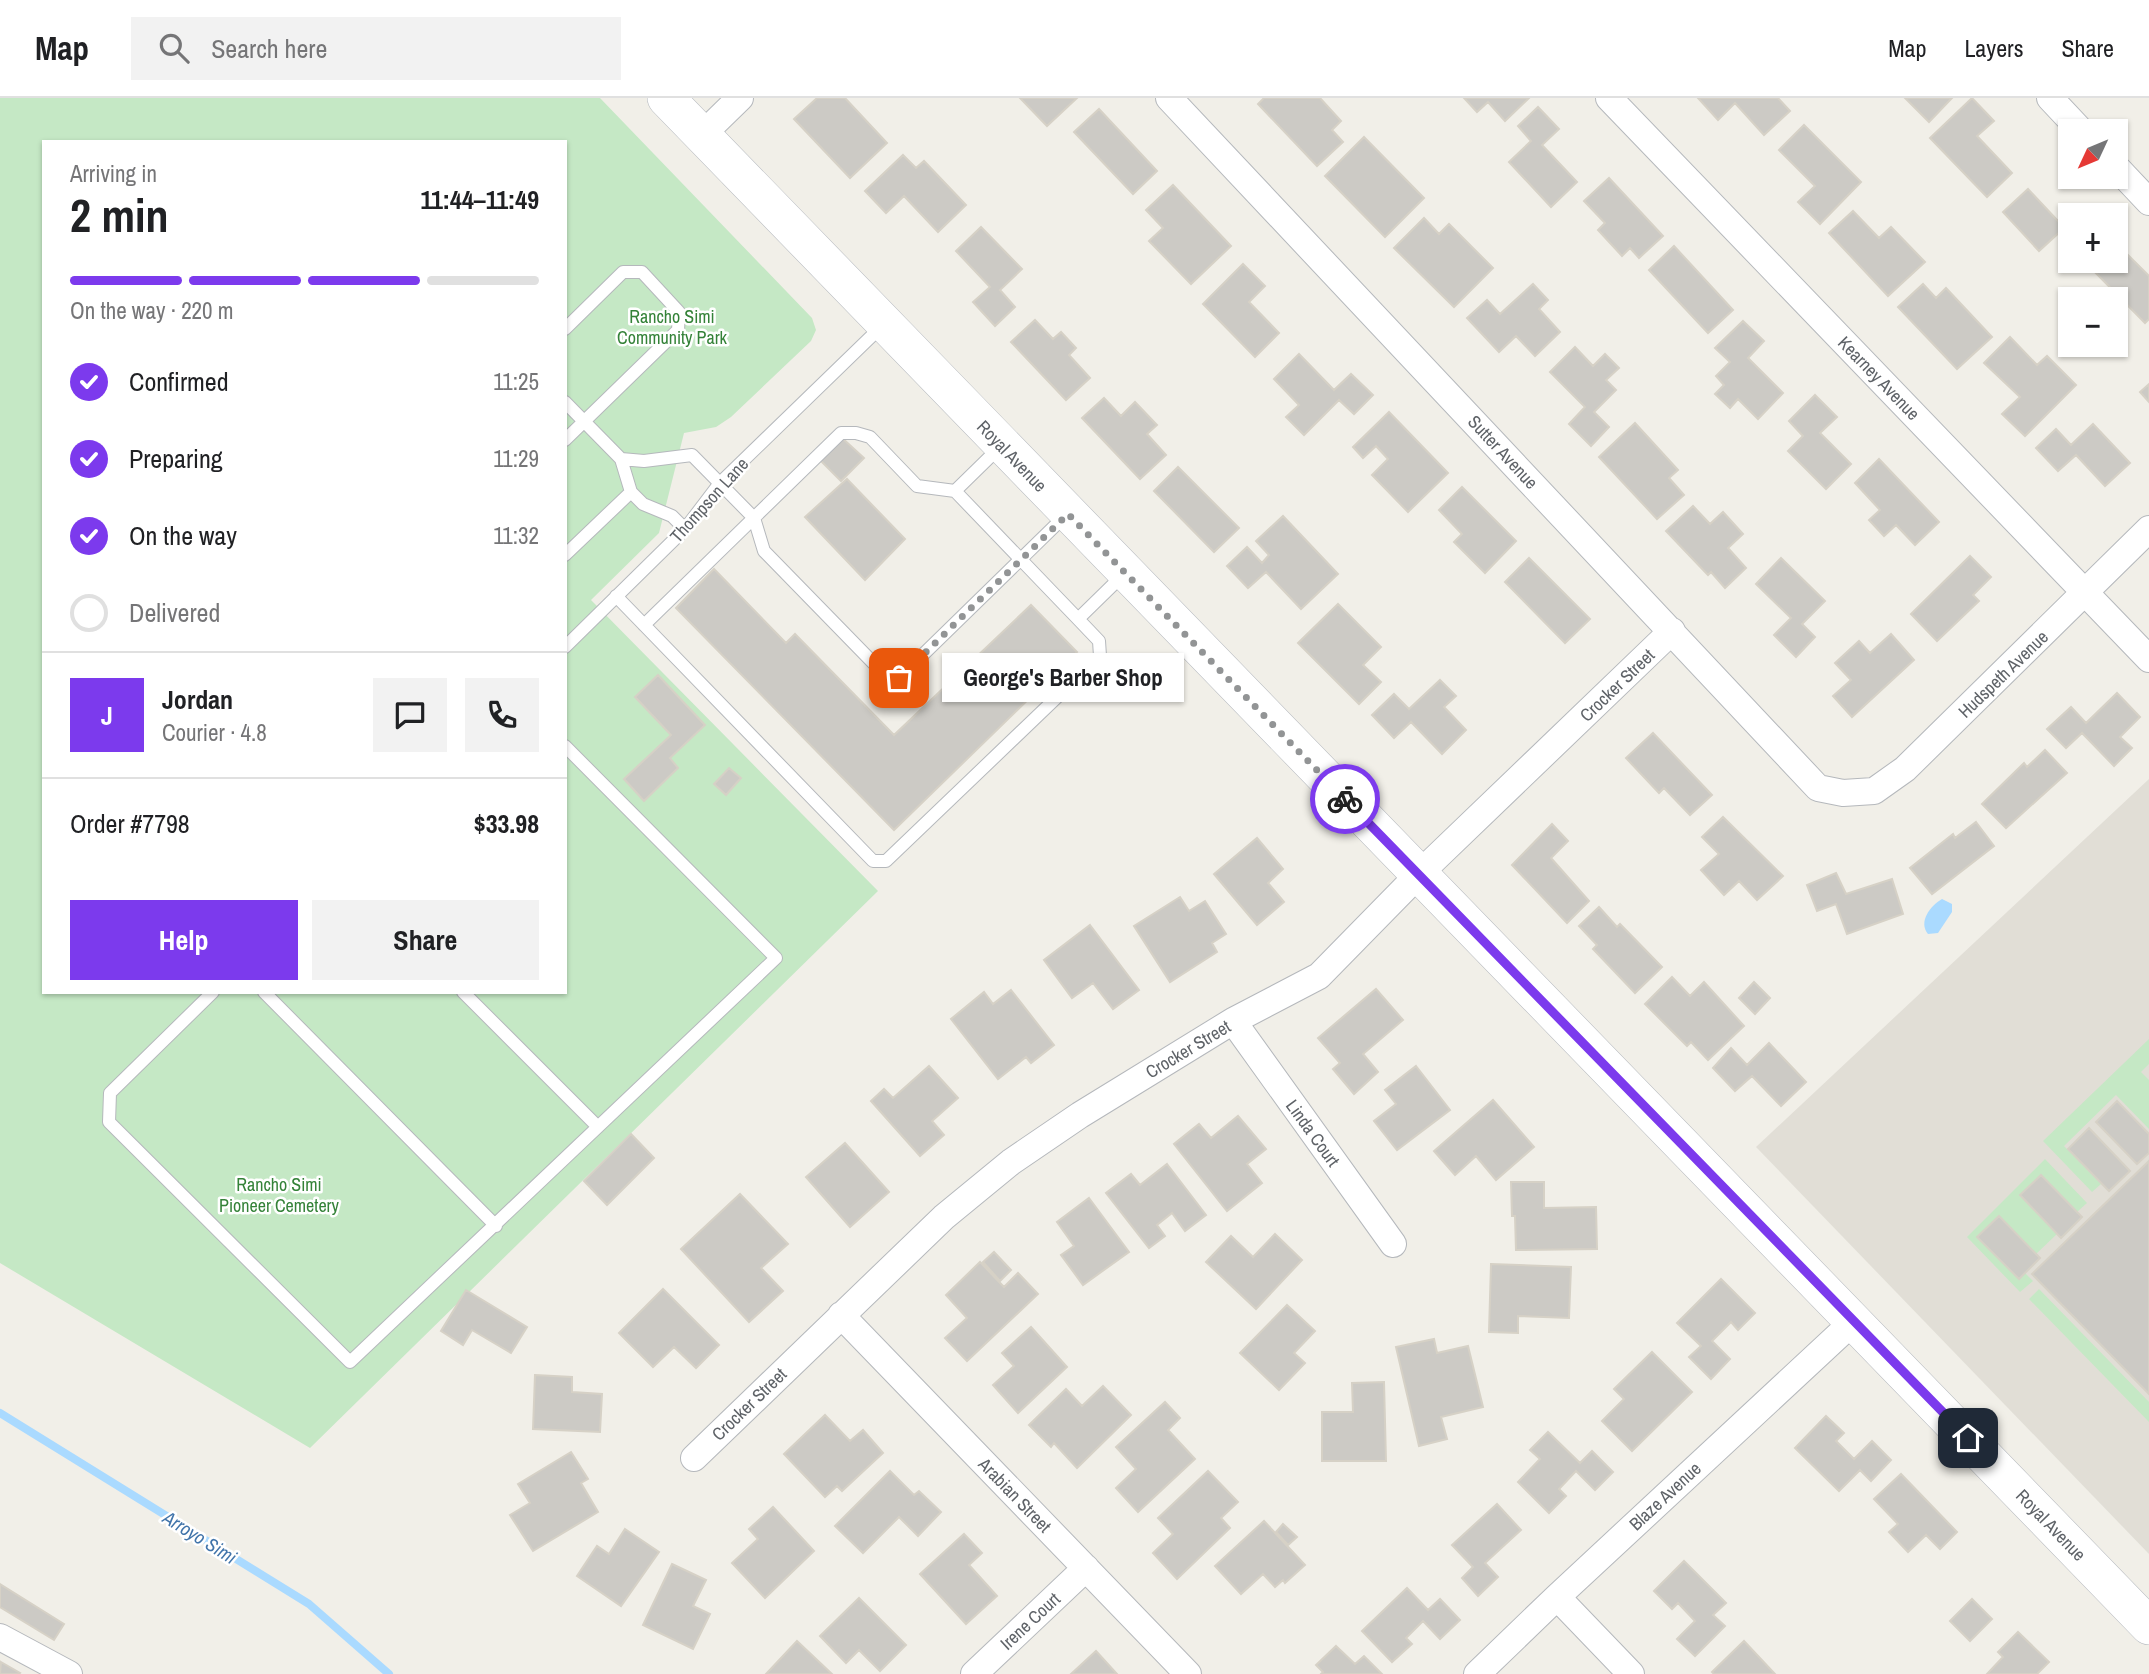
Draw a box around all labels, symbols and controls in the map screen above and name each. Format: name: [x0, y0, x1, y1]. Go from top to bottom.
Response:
search box: [131, 17, 621, 80]
text: Map: [35, 26, 89, 70]
icon: search: [155, 29, 193, 67]
text: Search here: [211, 31, 327, 66]
text: Map: [1888, 32, 1926, 64]
text: Layers: [1964, 32, 2023, 64]
text: Share: [2061, 32, 2114, 64]
north arrow: [2058, 119, 2128, 189]
map controls: [2058, 119, 2128, 357]
text: Arriving in: [70, 158, 157, 189]
text: 11:44–11:49: [420, 182, 539, 217]
text: 2 min: [70, 184, 169, 246]
button: +: [2058, 203, 2128, 273]
button: −: [2058, 287, 2128, 357]
text: On the way · 220 m: [70, 295, 234, 326]
park label: Rancho Simi Community Park: [617, 304, 728, 350]
street label: Kearney Avenue: [1832, 330, 1926, 426]
icon: check: [70, 363, 108, 401]
text: Confirmed: [129, 364, 229, 399]
text: 11:25: [493, 366, 539, 397]
street label: Sutter Avenue: [1462, 410, 1544, 494]
street label: Royal Avenue: [971, 415, 1053, 497]
icon: check: [70, 440, 108, 478]
text: Preparing: [129, 441, 223, 476]
text: 11:29: [493, 443, 539, 474]
street label: Thompson Lane: [664, 452, 754, 548]
icon: check: [70, 517, 108, 555]
text: On the way: [129, 518, 237, 553]
text: 11:32: [493, 520, 539, 551]
text: Delivered: [129, 595, 220, 630]
street label: Hudspeth Avenue: [1952, 625, 2054, 723]
street label: Crocker Street: [1574, 643, 1660, 727]
pin: [869, 648, 929, 708]
callout: George's Barber Shop: [941, 654, 1182, 702]
icon: bag: [880, 659, 918, 697]
text: George's Barber Shop: [963, 662, 1163, 693]
button: chat: [373, 678, 447, 752]
button: phone: [465, 678, 539, 752]
text: Jordan: [162, 682, 233, 717]
text: J: [101, 698, 113, 733]
text: Courier · 4.8: [162, 717, 267, 748]
courier: [1310, 764, 1380, 834]
icon: bike: [1326, 780, 1364, 818]
text: Order #7798: [70, 806, 190, 841]
text: $33.98: [474, 806, 539, 841]
button: Help: [70, 900, 298, 980]
button: Share: [312, 900, 539, 980]
street label: Crocker Street: [1141, 1014, 1235, 1084]
street label: Linda Court: [1280, 1094, 1346, 1172]
park label: Rancho Simi Pioneer Cemetery: [219, 1172, 340, 1218]
street label: Crocker Street: [706, 1362, 792, 1446]
pin: [1938, 1408, 1998, 1468]
icon: home: [1949, 1419, 1987, 1457]
street label: Arabian Street: [972, 1451, 1057, 1538]
street label: Blaze Avenue: [1624, 1456, 1706, 1536]
street label: Royal Avenue: [2010, 1484, 2092, 1566]
water label: Arroyo Simi: [157, 1504, 242, 1570]
street label: Irene Court: [994, 1587, 1066, 1655]

